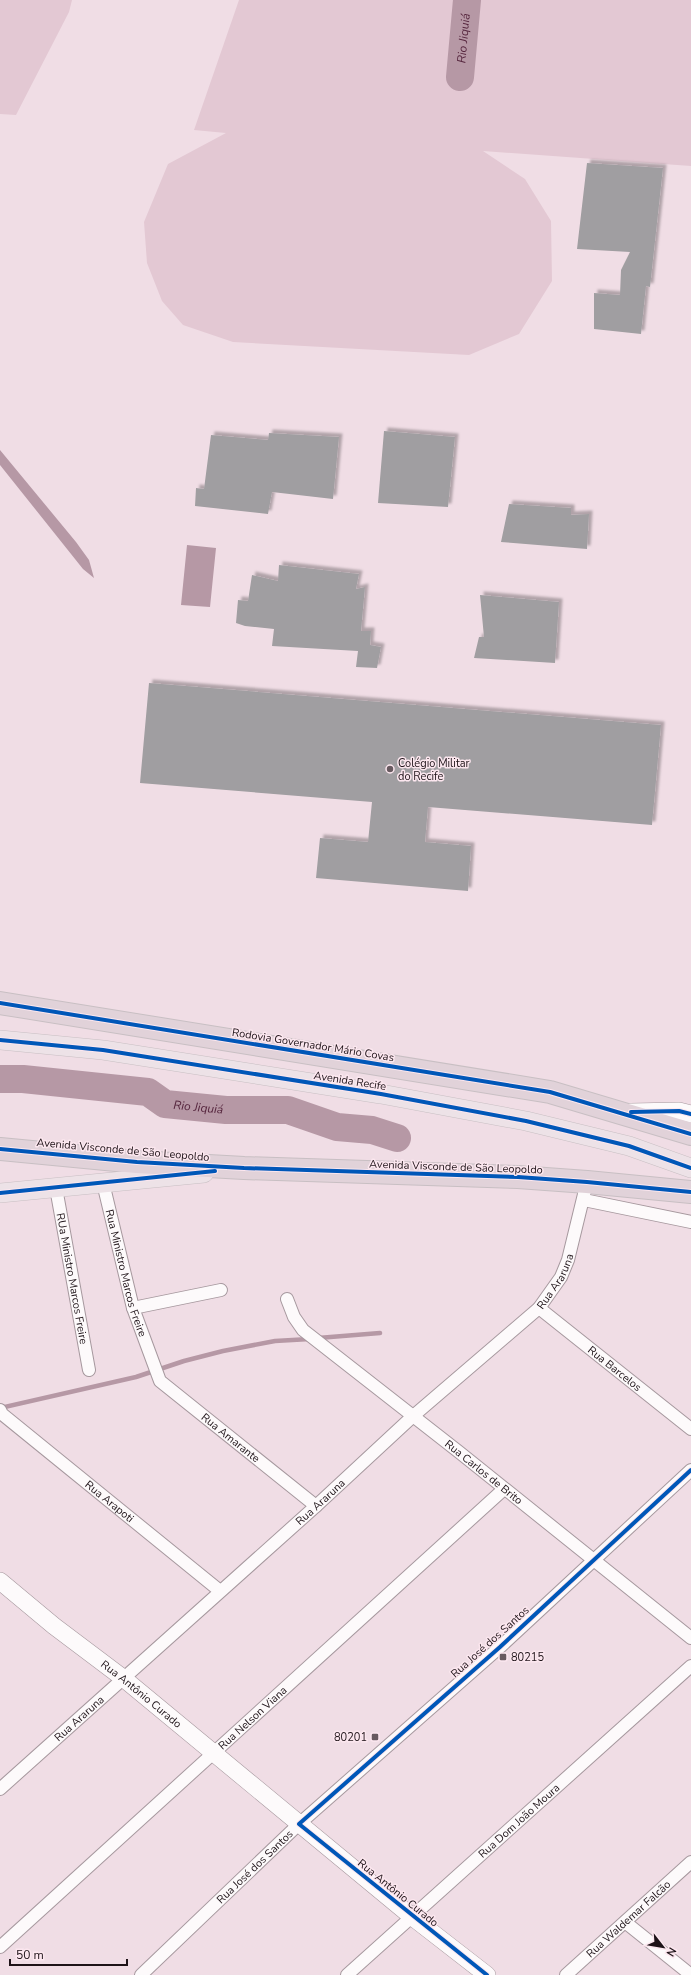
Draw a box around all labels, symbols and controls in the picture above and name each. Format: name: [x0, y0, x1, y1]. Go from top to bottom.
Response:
water label: Rio Jiquiá: [453, 12, 474, 64]
place label: Colégio Militar do Recife: [398, 756, 470, 784]
marker: Colégio Militar do Recife: [385, 764, 395, 774]
street label: Rodovia Governador Mário Covas: [231, 1025, 395, 1065]
street label: Avenida Recife: [313, 1068, 387, 1094]
water label: Rio Jiquiá: [173, 1097, 225, 1118]
street label: Avenida Visconde de São Leopoldo: [36, 1135, 210, 1165]
street label: Avenida Visconde de São Leopoldo: [369, 1156, 543, 1178]
street label: Rua Ministro Marcos Freire: [102, 1208, 151, 1339]
street label: RUa Ministro Marcos Freire: [53, 1212, 92, 1345]
street label: Rua Araruna: [533, 1252, 577, 1312]
street label: Rua Barcelos: [585, 1342, 645, 1394]
street label: Rua Amarante: [198, 1410, 263, 1466]
street label: Rua Carlos de Brito: [442, 1436, 526, 1508]
street label: Rua Araruna: [292, 1475, 348, 1528]
street label: Rua Arapoti: [82, 1477, 137, 1526]
street label: Rua José dos Santos: [448, 1603, 532, 1681]
place label: 80215: [511, 1650, 544, 1665]
marker: 80215: [498, 1652, 508, 1662]
street label: Rua Antônio Curado: [98, 1657, 185, 1731]
street label: Rua Nelson Viana: [215, 1682, 290, 1753]
street label: Rua Araruna: [51, 1692, 107, 1745]
place label: 80201: [334, 1730, 367, 1745]
marker: 80201: [370, 1732, 380, 1742]
street label: Rua Dom João Moura: [475, 1780, 563, 1861]
street label: Rua José dos Santos: [213, 1826, 296, 1907]
street label: Rua Antônio Curado: [354, 1856, 442, 1930]
street label: Rua Waldemar Falcão: [583, 1877, 674, 1961]
north arrow: [643, 1927, 683, 1967]
scale bar: [10, 1941, 127, 1967]
text: N: [663, 1945, 680, 1959]
text: 50 m: [16, 1947, 44, 1963]

